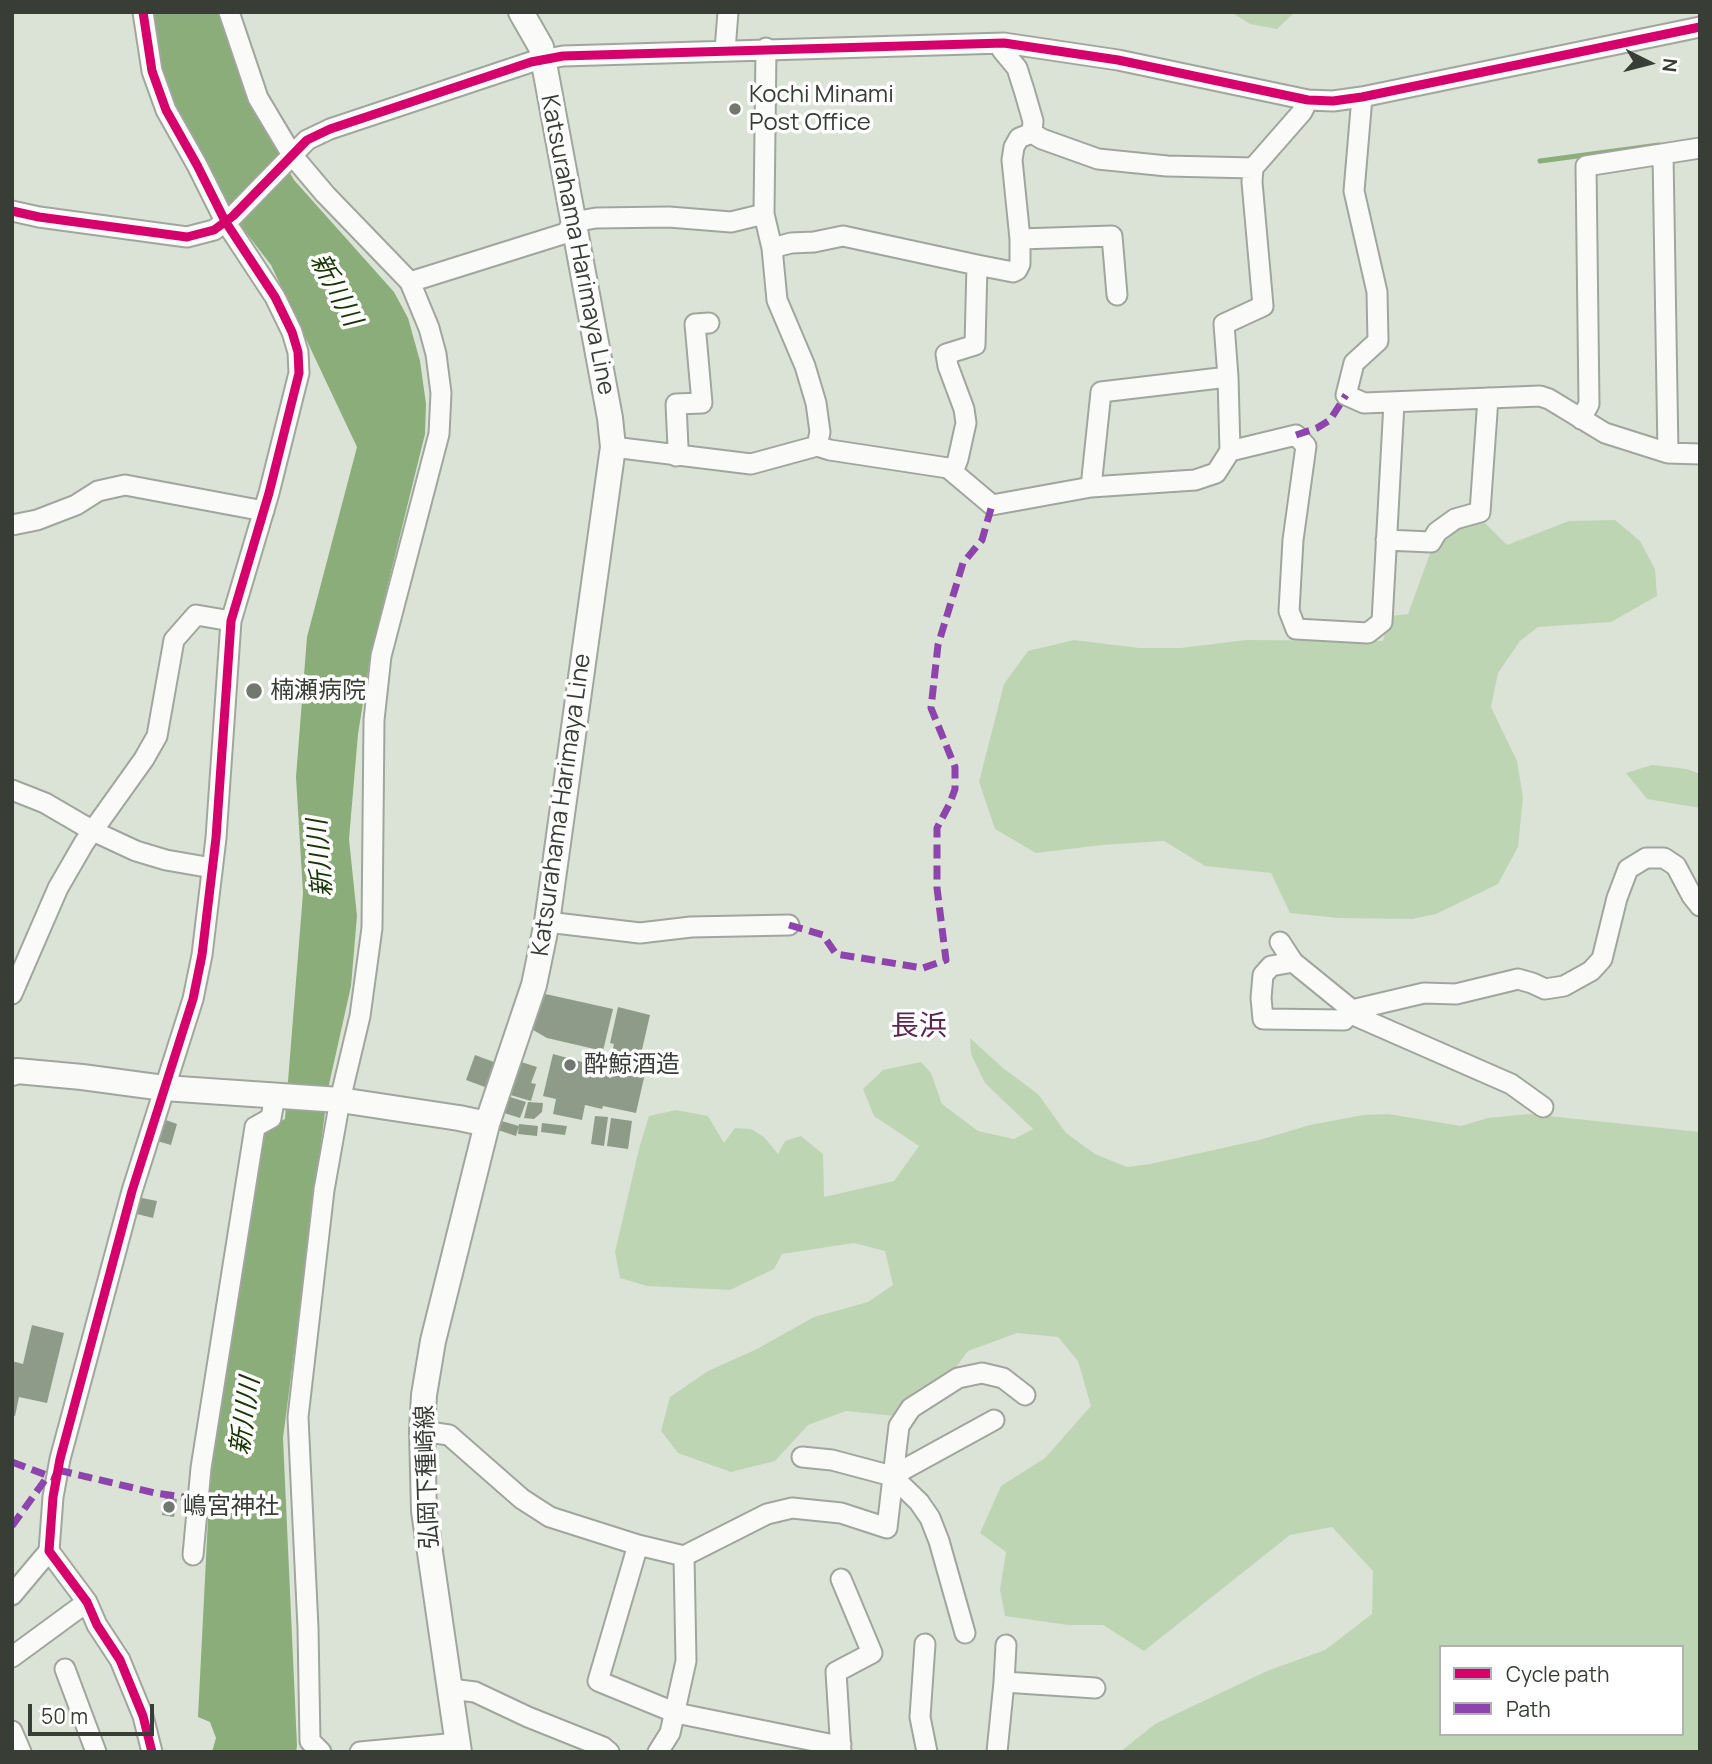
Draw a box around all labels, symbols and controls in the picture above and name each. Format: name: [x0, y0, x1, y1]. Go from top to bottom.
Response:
north arrow: [1614, 28, 1684, 98]
text: N: [1656, 57, 1684, 73]
place label: Kochi Minami Post Office: [749, 81, 894, 137]
street label: Katsurahama Harimaya Line: [534, 93, 620, 397]
marker: Kochi Minami Post Office: [727, 101, 743, 117]
water label: 新川川: [303, 248, 367, 332]
street label: Katsurahama Harimaya Line: [527, 652, 597, 958]
place label: 楠瀬病院: [270, 677, 366, 705]
marker: 楠瀬病院: [244, 681, 264, 701]
water label: 新川川: [303, 818, 339, 898]
district label: 長浜: [891, 1010, 947, 1044]
place label: 酔鯨酒造: [584, 1051, 680, 1079]
marker: 酔鯨酒造: [562, 1057, 578, 1073]
water label: 新川川: [225, 1375, 267, 1457]
street label: 弘岡下種崎線: [411, 1405, 445, 1549]
place label: 嶋宮神社: [183, 1493, 279, 1521]
marker: 嶋宮神社: [161, 1499, 177, 1515]
legend: [1439, 1645, 1684, 1736]
text: Cycle path: [1506, 1660, 1609, 1688]
scale bar: [32, 1690, 158, 1734]
text: Path: [1506, 1695, 1551, 1723]
text: 50 m: [41, 1702, 88, 1730]

